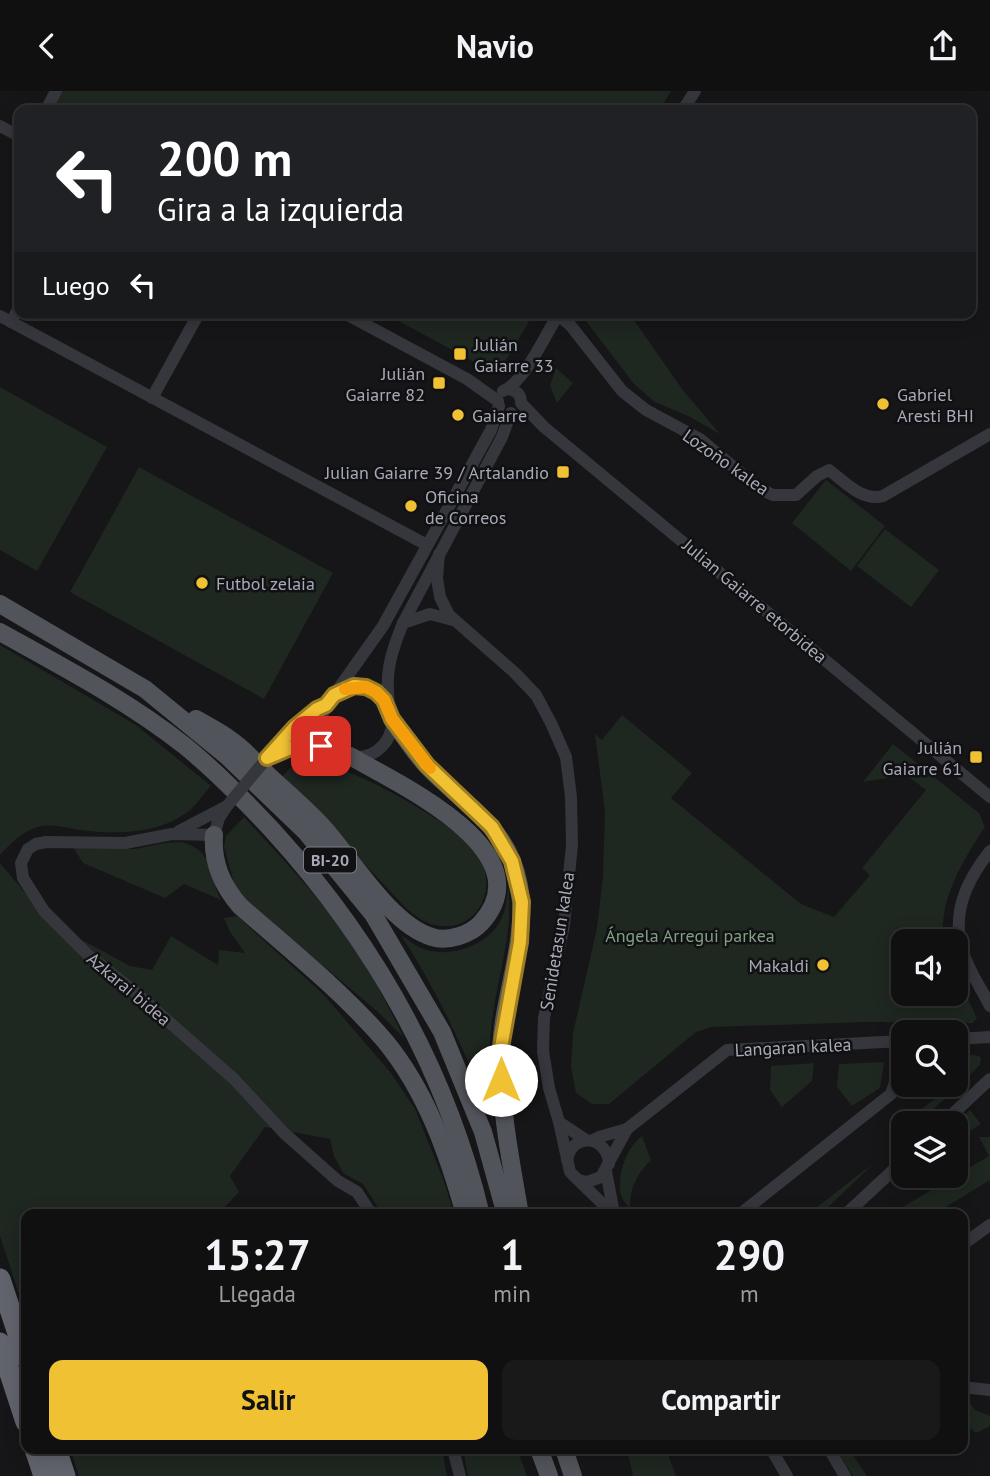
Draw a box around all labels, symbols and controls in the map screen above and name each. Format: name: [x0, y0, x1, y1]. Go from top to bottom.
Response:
text: Navio: [456, 25, 534, 67]
icon: back: [28, 27, 66, 65]
icon: share: [924, 27, 962, 65]
text: 200 m: [157, 126, 292, 190]
icon: left: [42, 133, 133, 224]
text: Gira a la izquierda: [157, 188, 404, 230]
icon: left: [124, 266, 162, 304]
text: Luego: [42, 269, 110, 302]
place label: Julián Gaiarre 33: [473, 333, 554, 377]
marker: Julián Gaiarre 33: [452, 346, 468, 362]
place label: Julián Gaiarre 82: [345, 362, 425, 406]
marker: Julián Gaiarre 82: [431, 375, 447, 391]
place label: Gabriel Aresti BHI: [897, 383, 974, 427]
marker: Gabriel Aresti BHI: [875, 396, 891, 412]
place label: Gaiarre: [472, 404, 527, 427]
marker: Gaiarre: [450, 407, 466, 423]
street label: Lozoño kalea: [678, 424, 774, 500]
place label: Julian Gaiarre 39 / Artalandio: [324, 461, 549, 484]
marker: Julian Gaiarre 39 / Artalandio: [555, 464, 571, 480]
place label: Oficina de Correos: [425, 485, 506, 529]
marker: Oficina de Correos: [403, 498, 419, 514]
street label: Julian Gaiarre etorbidea: [677, 533, 832, 668]
place label: Futbol zelaia: [216, 572, 315, 595]
marker: Futbol zelaia: [194, 575, 210, 591]
pin: [291, 716, 351, 776]
icon: arrive: [302, 727, 340, 765]
place label: Julián Gaiarre 61: [882, 736, 962, 780]
marker: Julián Gaiarre 61: [968, 749, 984, 765]
road number: BI-20: [304, 847, 356, 873]
street label: Senidetasun kalea: [535, 870, 579, 1012]
park label: Ángela Arregui parkea: [605, 924, 775, 947]
map controls: [891, 929, 968, 1188]
button: sound: [891, 929, 968, 1006]
street label: Azkarai bidea: [82, 947, 176, 1031]
place label: Makaldi: [749, 954, 809, 977]
marker: Makaldi: [815, 957, 831, 973]
button: search: [891, 1020, 968, 1097]
street label: Langaran kalea: [734, 1032, 852, 1062]
position arrow: [464, 1043, 538, 1117]
button: layers: [891, 1111, 968, 1188]
text: 15:27: [204, 1227, 310, 1282]
text: 1: [500, 1227, 524, 1282]
text: 290: [714, 1227, 785, 1282]
text: Llegada: [218, 1279, 296, 1308]
text: min: [493, 1279, 531, 1308]
text: m: [740, 1279, 759, 1308]
button: Salir: [49, 1360, 488, 1440]
button: Compartir: [502, 1360, 940, 1440]

